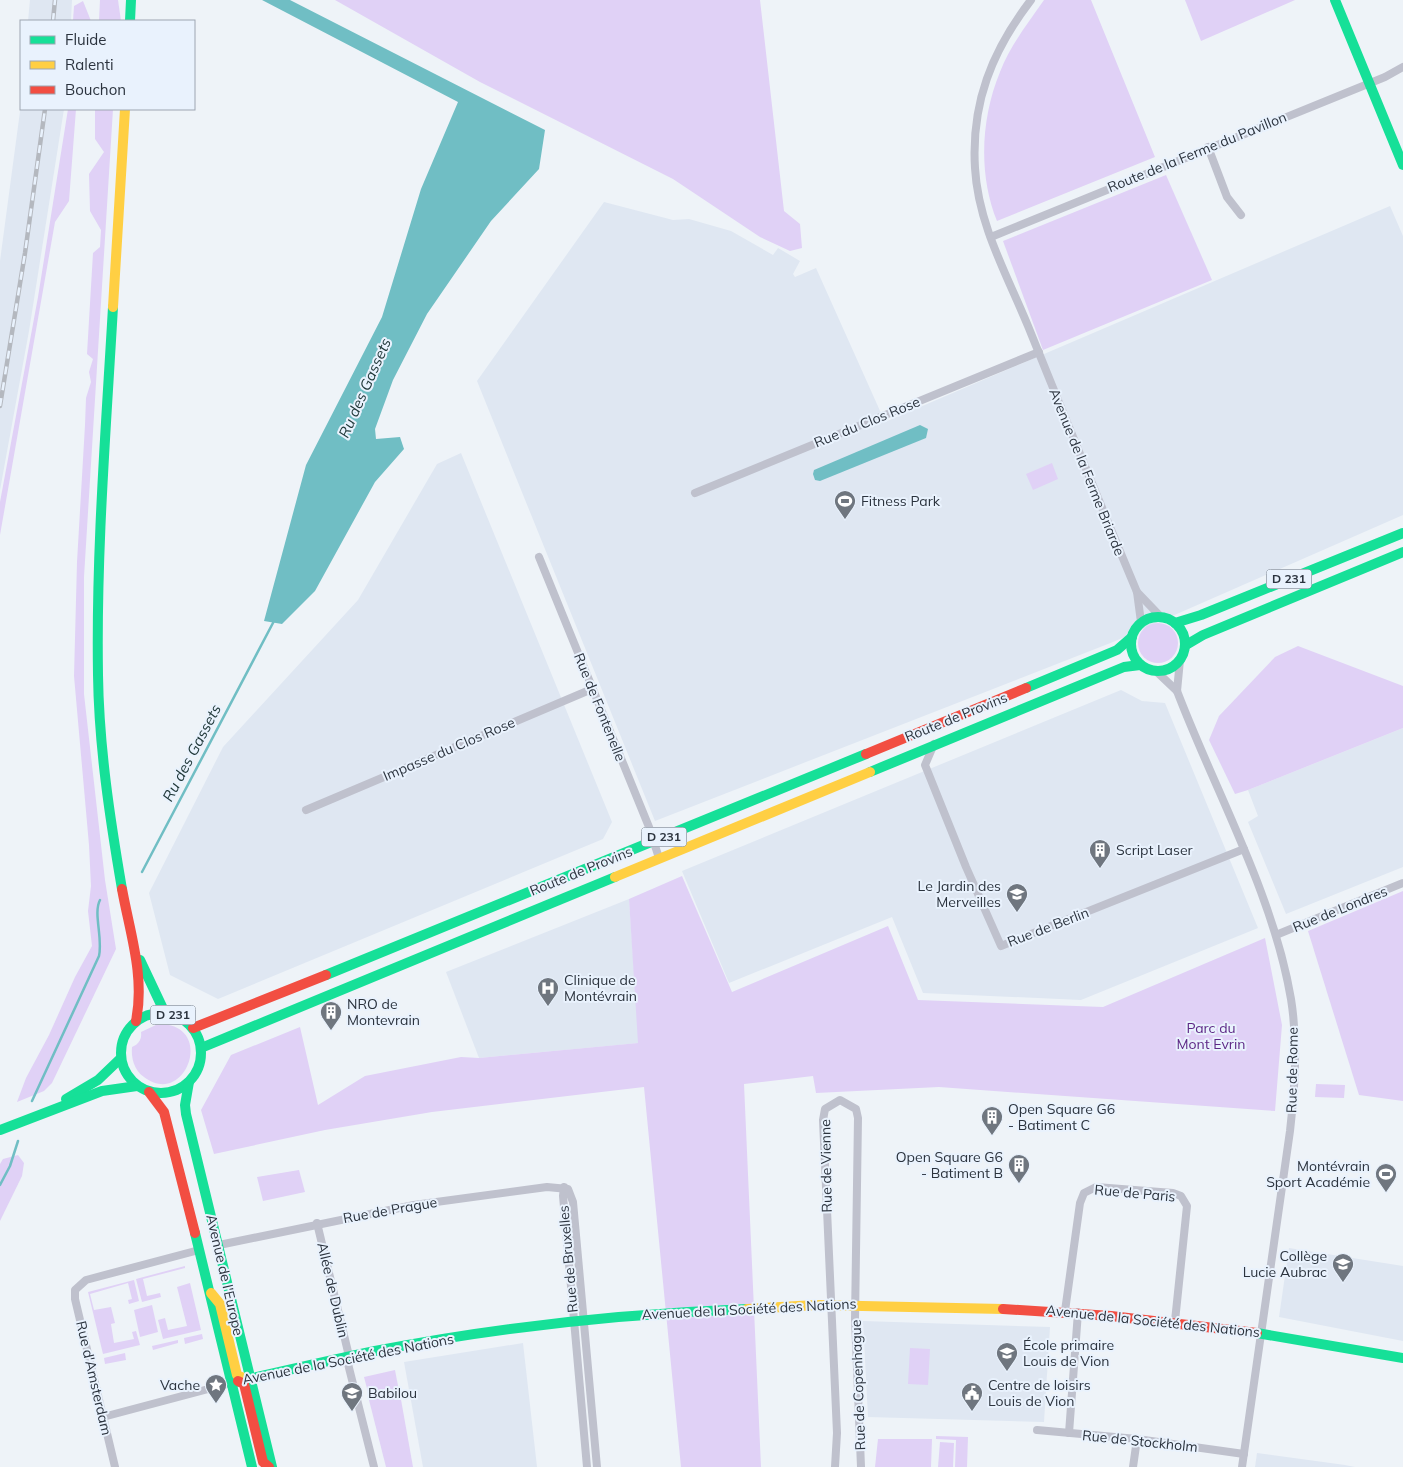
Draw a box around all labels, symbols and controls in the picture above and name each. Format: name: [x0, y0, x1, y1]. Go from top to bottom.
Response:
legend: [20, 20, 195, 110]
text: Fluide: [65, 30, 106, 49]
text: Ralenti: [65, 55, 114, 74]
text: Bouchon: [65, 80, 126, 99]
street label: Route de la Ferme du Pavillon: [1105, 108, 1289, 196]
water label: Ru des Gassets: [334, 335, 395, 441]
street label: Avenue de la Ferme Briarde: [1045, 386, 1129, 558]
street label: Rue du Clos Rose: [811, 393, 923, 451]
sports icon: Fitness Park: [833, 489, 857, 520]
place label: Fitness Park: [861, 492, 941, 510]
road number: D 231: [1266, 570, 1312, 588]
street label: Rue de Fontenelle: [570, 650, 630, 764]
street label: Route de Provins: [902, 688, 1010, 746]
water label: Ru des Gassets: [158, 701, 225, 805]
street label: Impasse du Clos Rose: [380, 713, 518, 785]
road number: D 231: [642, 828, 686, 846]
building icon: Script Laser: [1088, 838, 1112, 869]
place label: Script Laser: [1116, 841, 1194, 859]
street label: Route de Provins: [527, 842, 635, 900]
place label: Le Jardin des Merveilles: [918, 877, 1001, 911]
school or university icon: Le Jardin des Merveilles: [1005, 882, 1029, 913]
street label: Rue de Londres: [1290, 882, 1390, 936]
street label: Rue de Berlin: [1005, 903, 1091, 951]
place label: Clinique de Montévrain: [564, 971, 637, 1005]
hospital icon: Clinique de Montévrain: [536, 976, 560, 1007]
place label: NRO de Montevrain: [347, 995, 420, 1029]
building icon: NRO de Montevrain: [319, 1000, 343, 1031]
road number: D 231: [150, 1006, 196, 1024]
park label: Parc du Mont Evrin: [1177, 1019, 1245, 1053]
street label: Rue de Rome: [1282, 1027, 1302, 1113]
place label: Open Square G6 - Batiment C: [1008, 1100, 1115, 1134]
building icon: Open Square G6 - Batiment C: [980, 1105, 1004, 1136]
street label: Rue de Vienne: [816, 1119, 836, 1213]
place label: Open Square G6 - Batiment B: [896, 1148, 1003, 1182]
building icon: Open Square G6 - Batiment B: [1007, 1153, 1031, 1184]
place label: Montévrain Sport Académie: [1266, 1157, 1370, 1191]
sports icon: Montévrain Sport Académie: [1374, 1162, 1398, 1193]
street label: Rue de Paris: [1094, 1180, 1176, 1206]
street label: Rue de Prague: [342, 1193, 438, 1227]
street label: Rue de Bruxelles: [554, 1205, 582, 1313]
street label: Avenue de l'Europe: [202, 1213, 248, 1337]
street label: Allée de Dublin: [313, 1241, 353, 1339]
place label: Collège Lucie Aubrac: [1243, 1247, 1327, 1281]
school or university icon: Collège Lucie Aubrac: [1331, 1252, 1355, 1283]
street label: Avenue de la Société des Nations: [641, 1294, 857, 1324]
street label: Avenue de la Société des Nations: [1045, 1301, 1261, 1341]
street label: Rue d'Amsterdam: [72, 1319, 116, 1437]
street label: Rue de Copenhague: [847, 1319, 869, 1451]
street label: Avenue de la Société des Nations: [241, 1330, 455, 1388]
place label: École primaire Louis de Vion: [1023, 1336, 1114, 1370]
school or university icon: École primaire Louis de Vion: [995, 1341, 1019, 1372]
place icon: Vache: [204, 1373, 228, 1404]
place label: Vache: [160, 1376, 200, 1394]
place label: Centre de loisirs Louis de Vion: [988, 1376, 1091, 1410]
school or university icon: Babilou: [340, 1381, 364, 1412]
public building icon: Centre de loisirs Louis de Vion: [960, 1381, 984, 1412]
place label: Babilou: [368, 1384, 417, 1402]
street label: Rue de Stockholm: [1081, 1426, 1199, 1456]

